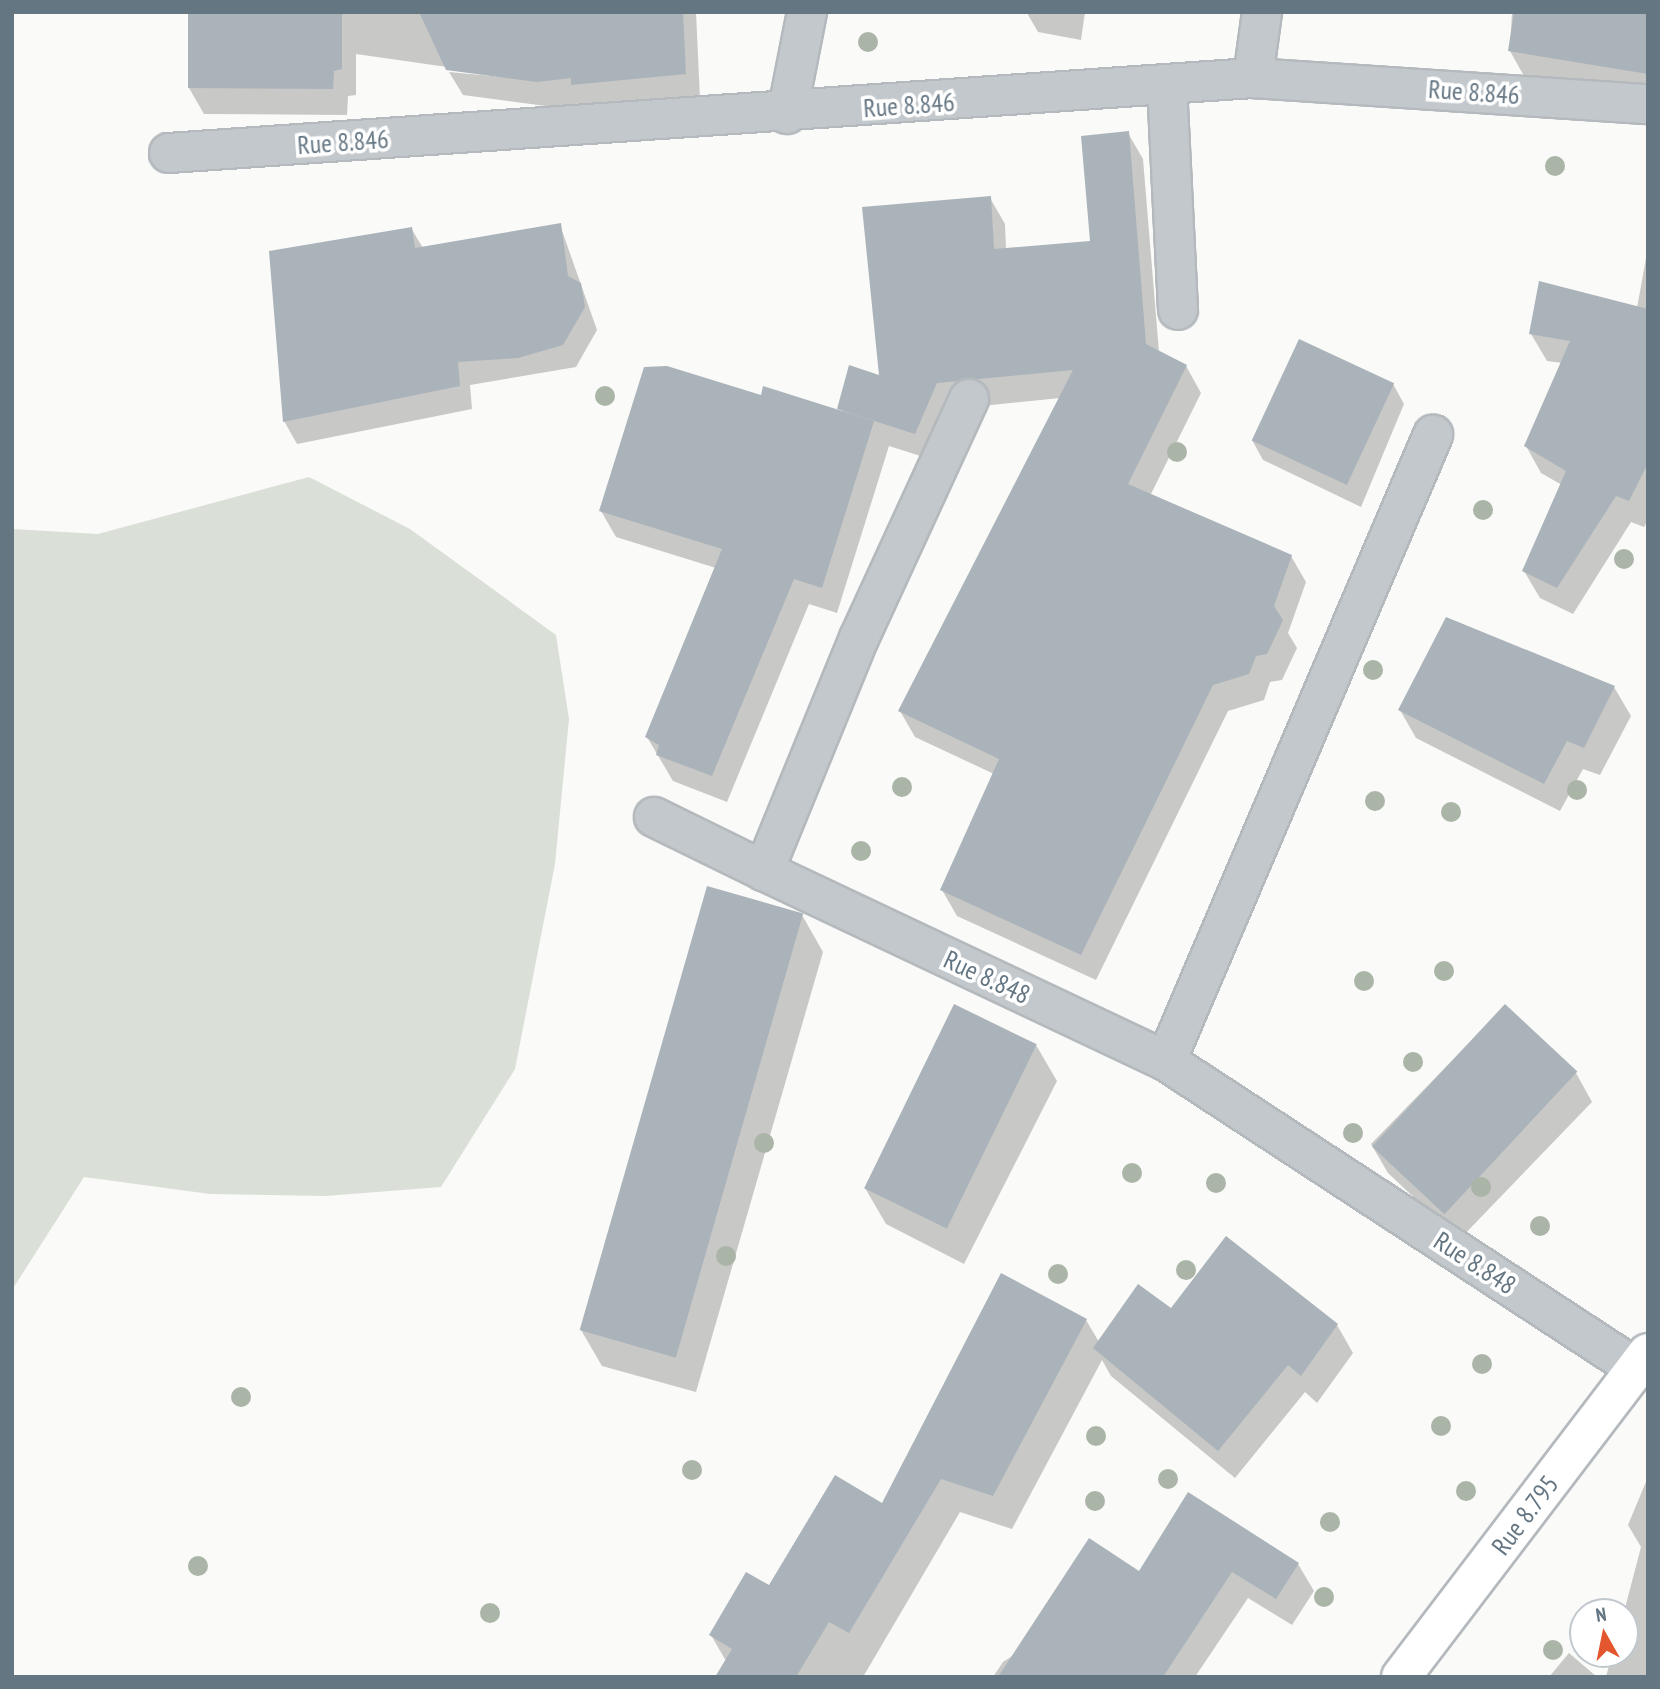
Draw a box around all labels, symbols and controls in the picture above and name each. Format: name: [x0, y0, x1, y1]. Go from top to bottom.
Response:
street label: Rue 8.846: [1427, 73, 1521, 111]
street label: Rue 8.846: [862, 86, 956, 124]
street label: Rue 8.846: [296, 123, 390, 161]
street label: Rue 8.848: [939, 944, 1035, 1010]
street label: Rue 8.848: [1428, 1225, 1522, 1301]
street label: Rue 8.795: [1485, 1469, 1565, 1561]
north arrow: [1569, 1598, 1639, 1668]
text: N: [1594, 1602, 1608, 1627]

